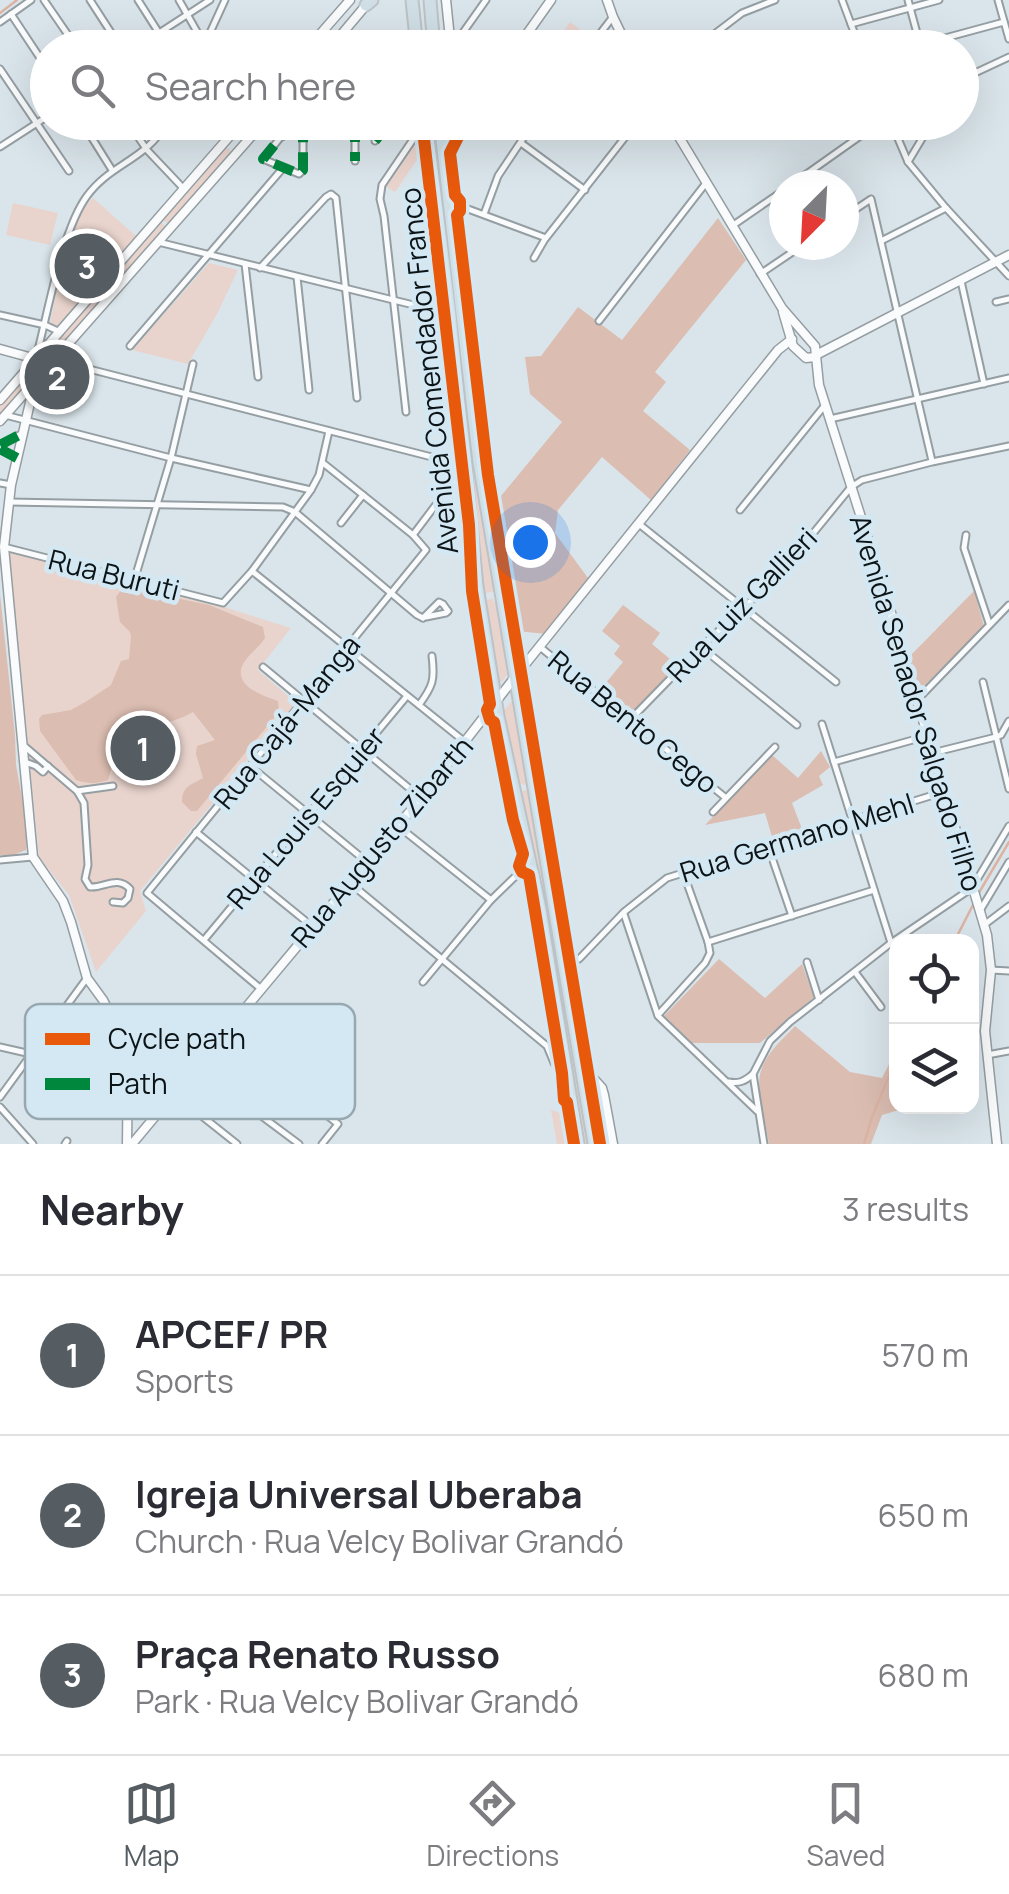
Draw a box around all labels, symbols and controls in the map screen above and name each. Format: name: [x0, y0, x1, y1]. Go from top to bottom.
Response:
search box: [30, 30, 979, 140]
icon: search: [65, 58, 120, 113]
text: Search here: [145, 59, 356, 111]
north arrow: [769, 170, 859, 260]
street label: Avenida Comendador Franco: [390, 186, 466, 556]
pin: 3: [54, 228, 120, 304]
pin: 2: [24, 340, 90, 414]
street label: Avenida Senador Salgado Filho: [841, 510, 992, 896]
your location: [505, 517, 556, 568]
street label: Rua Luiz Gallieri: [658, 519, 825, 690]
street label: Rua Buruti: [45, 539, 184, 609]
street label: Rua Cajá-Manga: [204, 627, 368, 816]
street label: Rua Bento Cego: [541, 641, 726, 801]
pin: 1: [110, 710, 176, 786]
street label: Rua Louis Esquier: [218, 718, 393, 916]
street label: Rua Augusto Zibarth: [282, 728, 481, 955]
street label: Rua Germano Mehl: [675, 783, 918, 891]
map controls: [889, 934, 979, 1114]
button: locate: [889, 934, 979, 1024]
legend: [25, 1004, 355, 1119]
text: Cycle path: [108, 1019, 246, 1057]
button: layers: [889, 1024, 979, 1114]
text: Path: [108, 1064, 168, 1102]
text: Nearby: [40, 1180, 184, 1238]
text: 3 results: [842, 1187, 969, 1231]
text: APCEF/ PR: [135, 1307, 328, 1359]
text: 1: [65, 1333, 80, 1377]
text: 570 m: [881, 1333, 969, 1377]
text: Sports: [135, 1359, 234, 1403]
text: Igreja Universal Uberaba: [135, 1467, 583, 1519]
text: 2: [63, 1493, 82, 1537]
text: 650 m: [878, 1493, 969, 1537]
text: Church · Rua Velcy Bolivar Grandó: [135, 1519, 624, 1563]
text: Praça Renato Russo: [135, 1627, 500, 1679]
text: 3: [63, 1653, 82, 1697]
text: 680 m: [878, 1653, 969, 1697]
text: Park · Rua Velcy Bolivar Grandó: [135, 1679, 579, 1723]
tab: Map: [124, 1776, 179, 1874]
tab: Directions: [427, 1776, 559, 1874]
tab: Saved: [806, 1776, 885, 1874]

